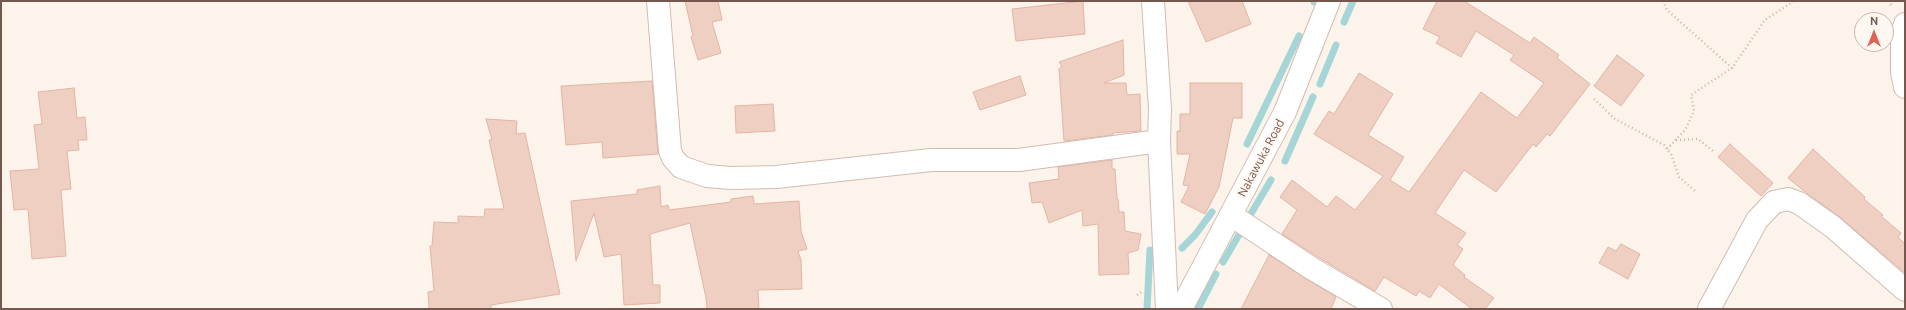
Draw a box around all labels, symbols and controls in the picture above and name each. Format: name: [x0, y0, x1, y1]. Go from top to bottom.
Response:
north arrow: [1854, 12, 1894, 52]
text: N: [1870, 15, 1878, 27]
street label: Nakawuka Road: [1235, 117, 1287, 199]

